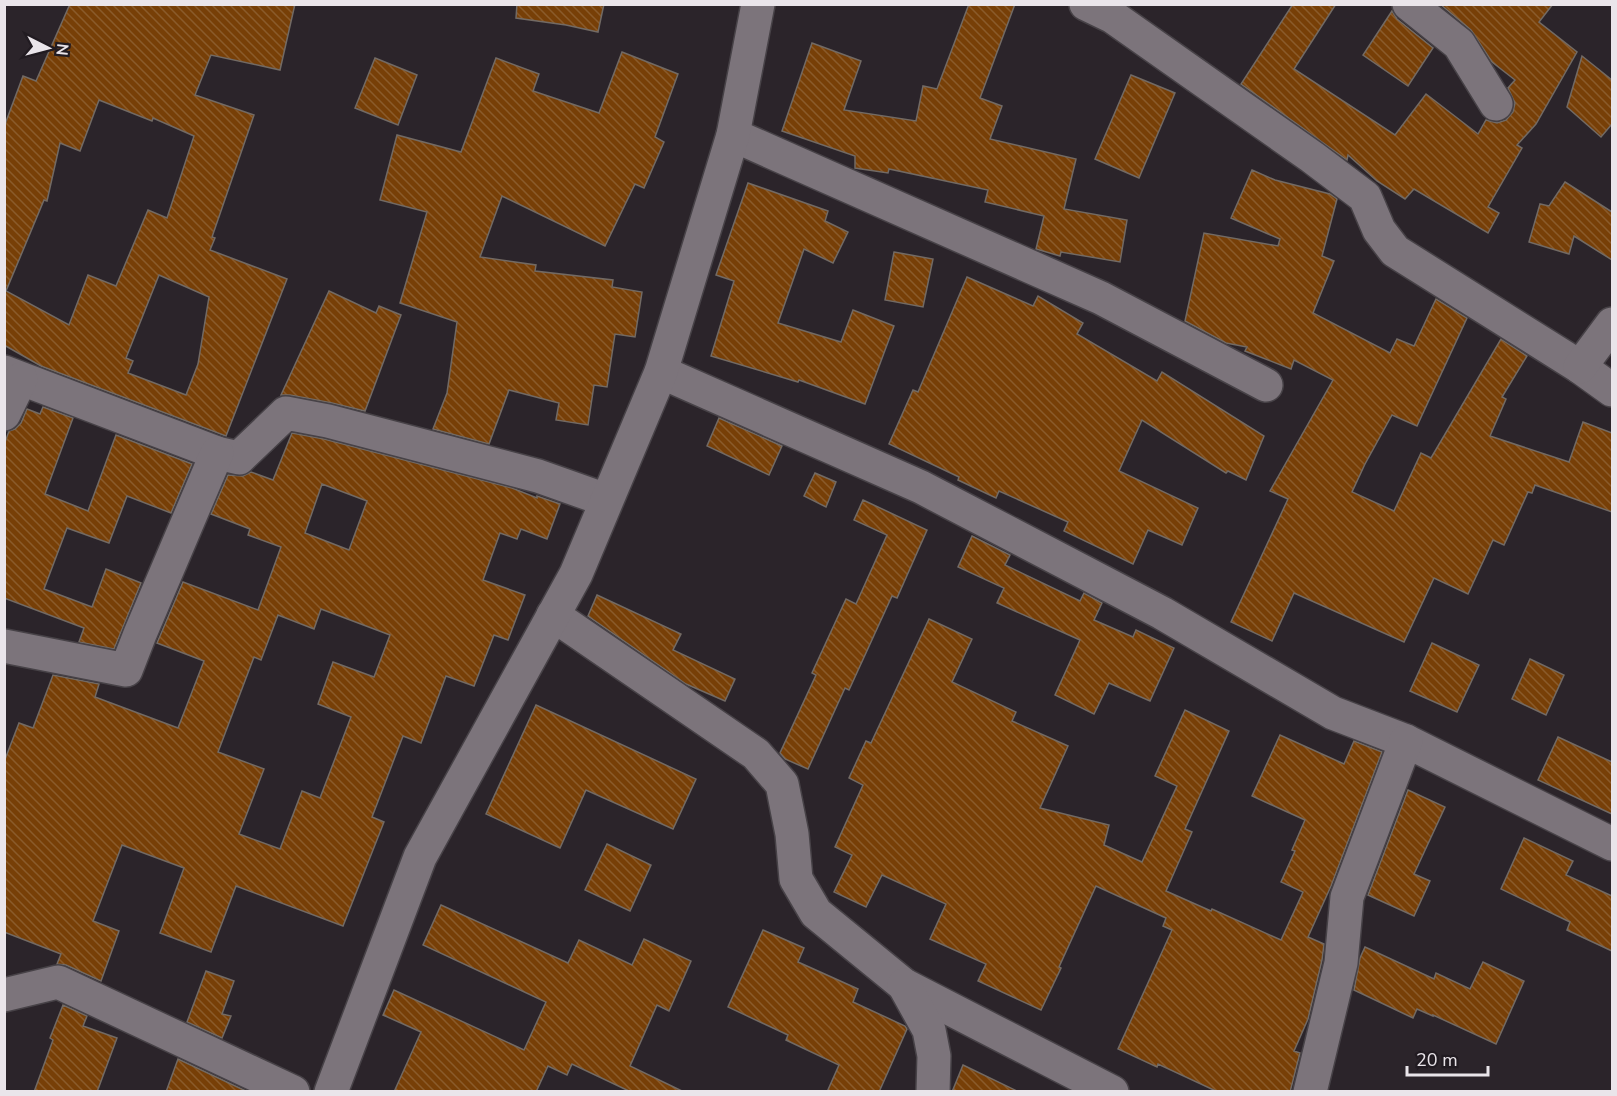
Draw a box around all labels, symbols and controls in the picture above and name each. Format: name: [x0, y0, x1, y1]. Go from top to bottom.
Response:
north arrow: [18, 18, 78, 78]
text: N: [50, 42, 73, 57]
scale bar: [1407, 1039, 1488, 1077]
text: 20 m: [1416, 1048, 1458, 1072]

